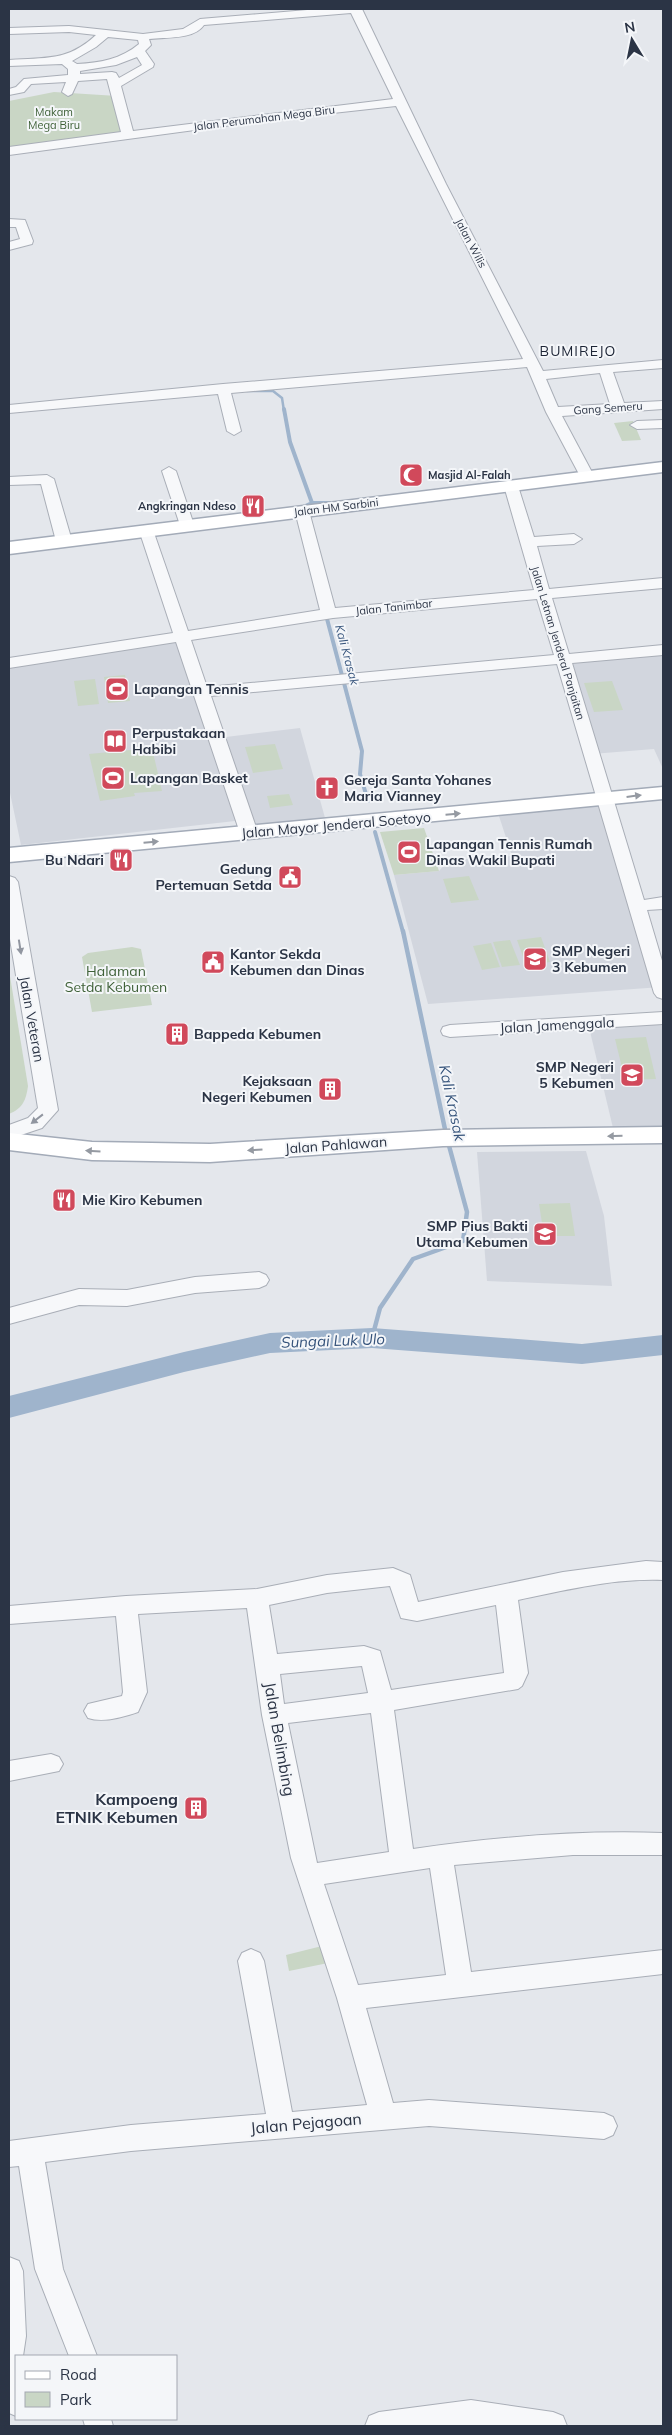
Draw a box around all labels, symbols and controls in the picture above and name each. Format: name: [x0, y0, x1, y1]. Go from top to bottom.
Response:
north arrow: [607, 15, 657, 65]
text: N: [623, 17, 637, 37]
street label: Jalan Perumahan Mega Biru: [192, 102, 336, 134]
park label: Makam Mega Biru: [28, 105, 80, 132]
street label: Jalan Wilis: [452, 216, 490, 270]
district label: BUMIREJO: [540, 342, 616, 360]
street label: Gang Semeru: [573, 399, 643, 417]
mosque icon: Masjid Al-Falah: [398, 462, 424, 488]
place label: Masjid Al-Falah: [428, 468, 511, 482]
restaurant icon: Angkringan Ndeso: [240, 493, 266, 519]
street label: Jalan HM Sarbini: [293, 495, 379, 519]
place label: Angkringan Ndeso: [138, 499, 236, 513]
street label: Jalan Letnan Jenderal Panjaitan: [528, 564, 588, 722]
street label: Jalan Tanimbar: [355, 596, 433, 618]
water label: Kali Krasak: [332, 623, 363, 688]
sports icon: Lapangan Tennis: [104, 676, 130, 702]
place label: Lapangan Tennis: [134, 680, 249, 698]
place label: Perpustakaan Habibi: [132, 724, 226, 758]
library icon: Perpustakaan Habibi: [102, 728, 128, 754]
sports icon: Lapangan Basket: [100, 765, 126, 791]
place label: Lapangan Basket: [130, 769, 249, 787]
place label: Gereja Santa Yohanes Maria Vianney: [344, 771, 491, 805]
church icon: Gereja Santa Yohanes Maria Vianney: [314, 775, 340, 801]
one-way arrow: [627, 792, 643, 800]
street label: Jalan Mayor Jenderal Soetoyo: [240, 808, 432, 842]
one-way arrow: [445, 810, 461, 818]
place label: Lapangan Tennis Rumah Dinas Wakil Bupati: [426, 835, 593, 869]
one-way arrow: [144, 838, 160, 846]
sports icon: Lapangan Tennis Rumah Dinas Wakil Bupati: [396, 839, 422, 865]
restaurant icon: Bu Ndari: [108, 847, 134, 873]
place label: Bu Ndari: [45, 851, 104, 869]
place label: Gedung Pertemuan Setda: [155, 860, 272, 894]
public building icon: Gedung Pertemuan Setda: [277, 864, 303, 890]
one-way arrow: [16, 939, 24, 955]
place label: SMP Negeri 3 Kebumen: [552, 942, 630, 976]
place label: Kantor Sekda Kebumen dan Dinas: [230, 945, 364, 979]
school or university icon: SMP Negeri 3 Kebumen: [522, 946, 548, 972]
public building icon: Kantor Sekda Kebumen dan Dinas: [200, 949, 226, 975]
park label: Halaman Setda Kebumen: [65, 962, 167, 996]
street label: Jalan Veteran: [16, 974, 48, 1064]
street label: Jalan Jamenggala: [499, 1013, 615, 1037]
building icon: Bappeda Kebumen: [164, 1021, 190, 1047]
place label: Bappeda Kebumen: [194, 1025, 321, 1043]
place label: SMP Negeri 5 Kebumen: [536, 1058, 614, 1092]
school or university icon: SMP Negeri 5 Kebumen: [619, 1062, 645, 1088]
water label: Kali Krasak: [435, 1063, 470, 1144]
place label: Kejaksaan Negeri Kebumen: [202, 1072, 312, 1106]
building icon: Kejaksaan Negeri Kebumen: [317, 1076, 343, 1102]
one-way arrow: [31, 1114, 44, 1125]
street label: Jalan Pahlawan: [284, 1132, 388, 1158]
one-way arrow: [606, 1132, 622, 1140]
one-way arrow: [84, 1147, 100, 1155]
one-way arrow: [247, 1147, 263, 1155]
restaurant icon: Mie Kiro Kebumen: [51, 1187, 77, 1213]
place label: Mie Kiro Kebumen: [82, 1191, 202, 1209]
place label: SMP Pius Bakti Utama Kebumen: [416, 1217, 528, 1251]
school or university icon: SMP Pius Bakti Utama Kebumen: [532, 1221, 558, 1247]
water label: Sungai Luk Ulo: [281, 1329, 386, 1352]
street label: Jalan Belimbing: [260, 1680, 300, 1798]
place label: Kampoeng ETNIK Kebumen: [56, 1789, 178, 1827]
building icon: Kampoeng ETNIK Kebumen: [183, 1795, 209, 1821]
street label: Jalan Pejagoan: [249, 2108, 363, 2138]
legend: [15, 2355, 178, 2420]
text: Road: [60, 2365, 97, 2384]
text: Park: [60, 2390, 92, 2409]

